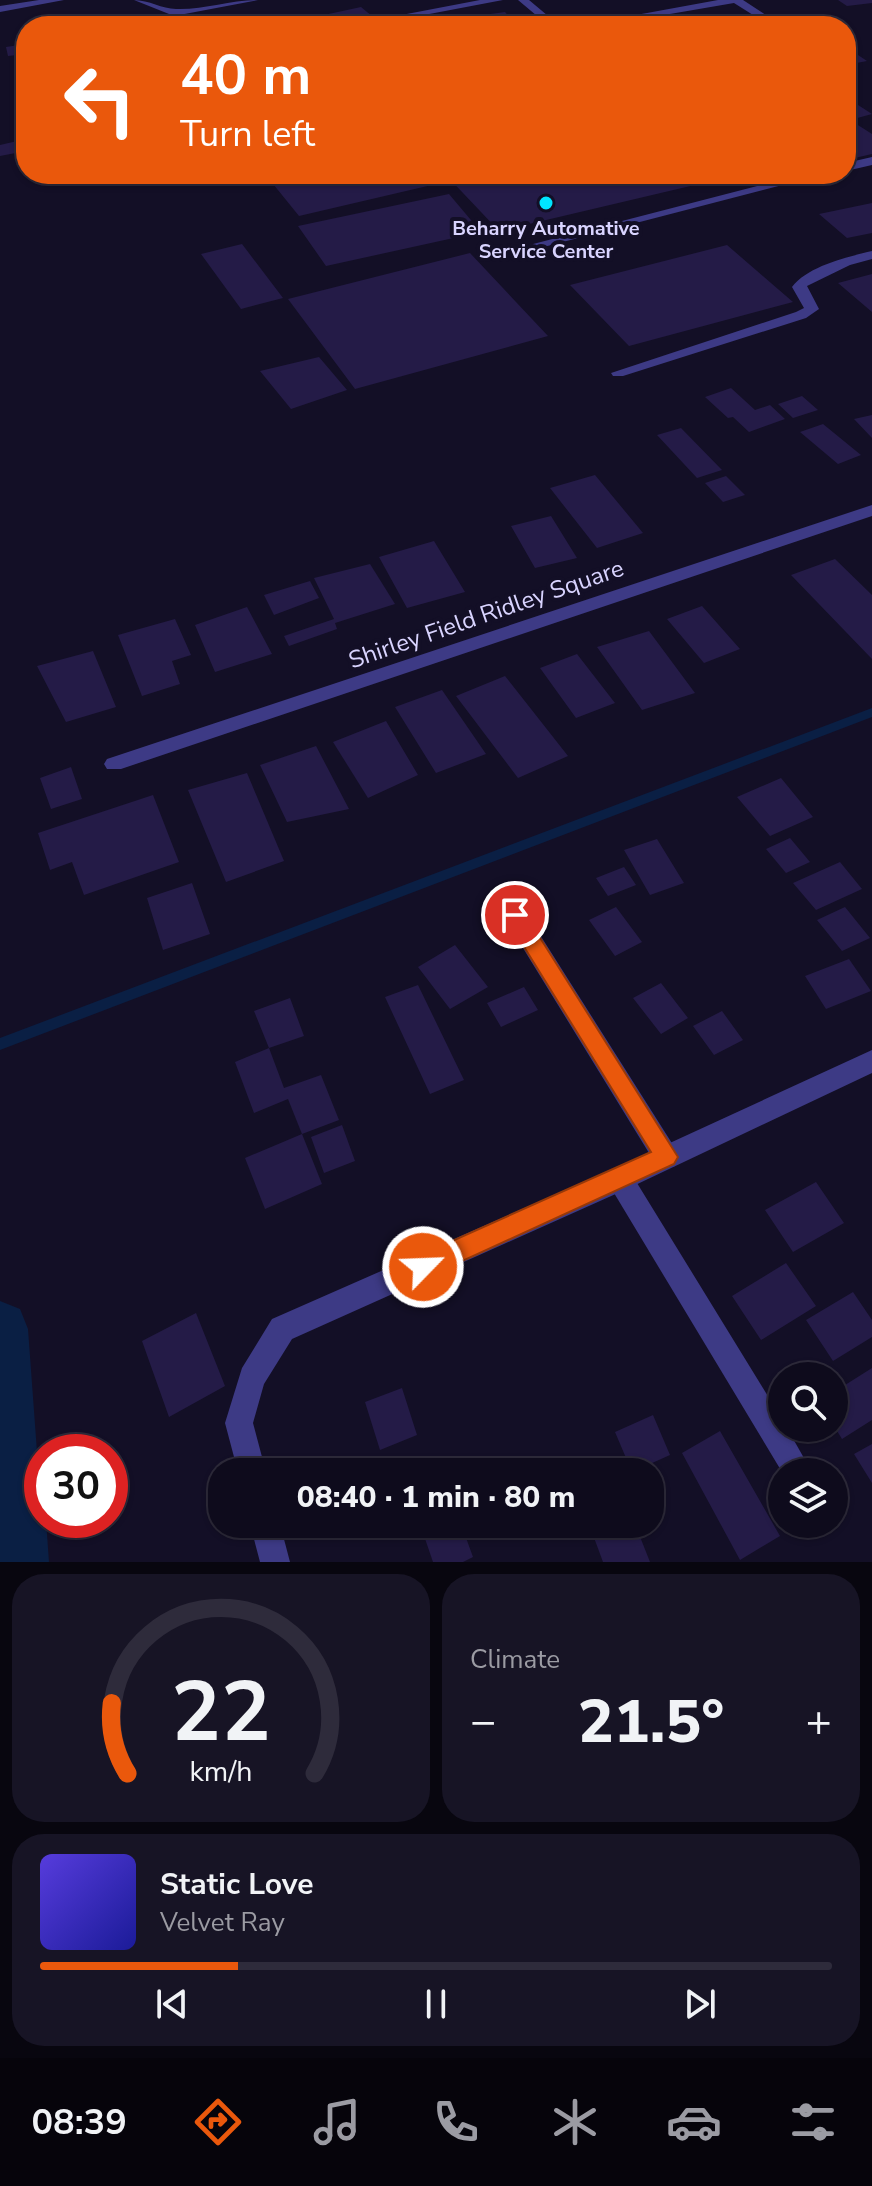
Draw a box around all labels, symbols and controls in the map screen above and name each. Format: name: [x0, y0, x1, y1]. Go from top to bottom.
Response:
text: 40 m: [180, 37, 311, 114]
icon: left: [48, 48, 152, 152]
text: Turn left: [180, 110, 315, 159]
marker: Beharry Automative Service Center: [537, 194, 555, 212]
place label: Beharry Automative Service Center: [452, 215, 640, 265]
street label: Shirley Field Ridley Square: [344, 552, 628, 676]
pin: [481, 881, 549, 949]
icon: arrive: [493, 893, 537, 937]
position arrow: [381, 1225, 465, 1309]
map controls: [768, 1362, 848, 1538]
button: search: [768, 1362, 848, 1442]
speed limit sign: 30: [24, 1434, 128, 1538]
button: layers: [768, 1458, 848, 1538]
text: 08:40 · 1 min · 80 m: [297, 1477, 575, 1518]
text: Climate: [470, 1642, 560, 1677]
text: 22: [171, 1656, 271, 1769]
text: 21.5°: [578, 1681, 724, 1763]
text: −: [470, 1692, 496, 1752]
text: +: [806, 1692, 832, 1752]
text: km/h: [190, 1752, 252, 1791]
text: Static Love: [160, 1864, 314, 1905]
text: Velvet Ray: [160, 1905, 285, 1940]
icon: previous: [150, 1982, 194, 2026]
icon: pause: [414, 1982, 458, 2026]
icon: next: [678, 1982, 722, 2026]
icon: directions: [190, 2094, 246, 2150]
icon: music: [309, 2094, 365, 2150]
icon: phone: [428, 2094, 484, 2150]
icon: climate: [547, 2094, 603, 2150]
icon: car: [666, 2094, 722, 2150]
icon: filters: [785, 2094, 841, 2150]
text: 08:39: [31, 2098, 127, 2147]

